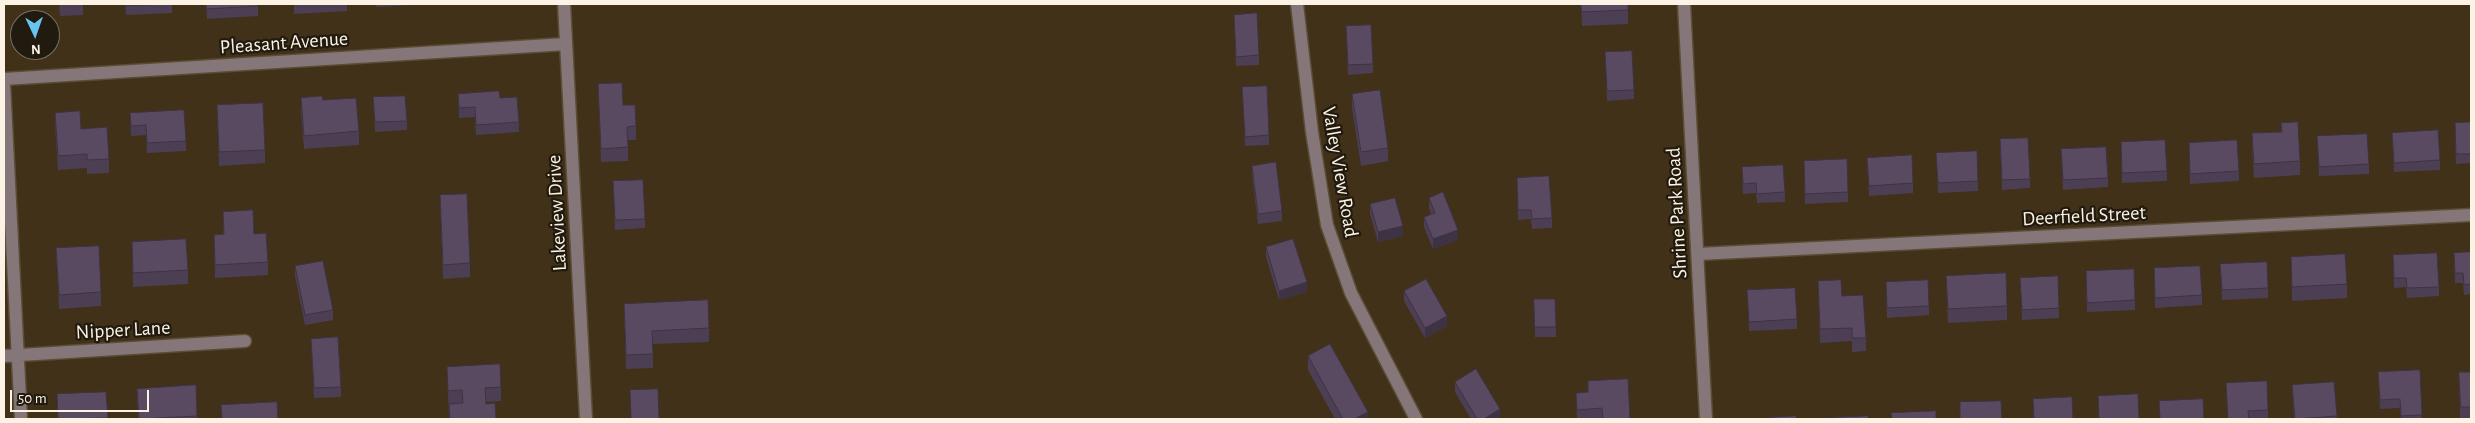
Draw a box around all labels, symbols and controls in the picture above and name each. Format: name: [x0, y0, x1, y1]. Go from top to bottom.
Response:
north arrow: [10, 10, 60, 60]
street label: Pleasant Avenue: [219, 27, 349, 59]
text: N: [31, 42, 41, 56]
street label: Valley View Road: [1317, 105, 1363, 239]
street label: Shrine Park Road: [1662, 147, 1692, 279]
street label: Lakeview Drive: [542, 154, 572, 272]
street label: Deerfield Street: [2022, 201, 2146, 231]
street label: Nipper Lane: [75, 316, 171, 344]
scale bar: [12, 380, 151, 412]
text: 50 m: [18, 391, 47, 406]

